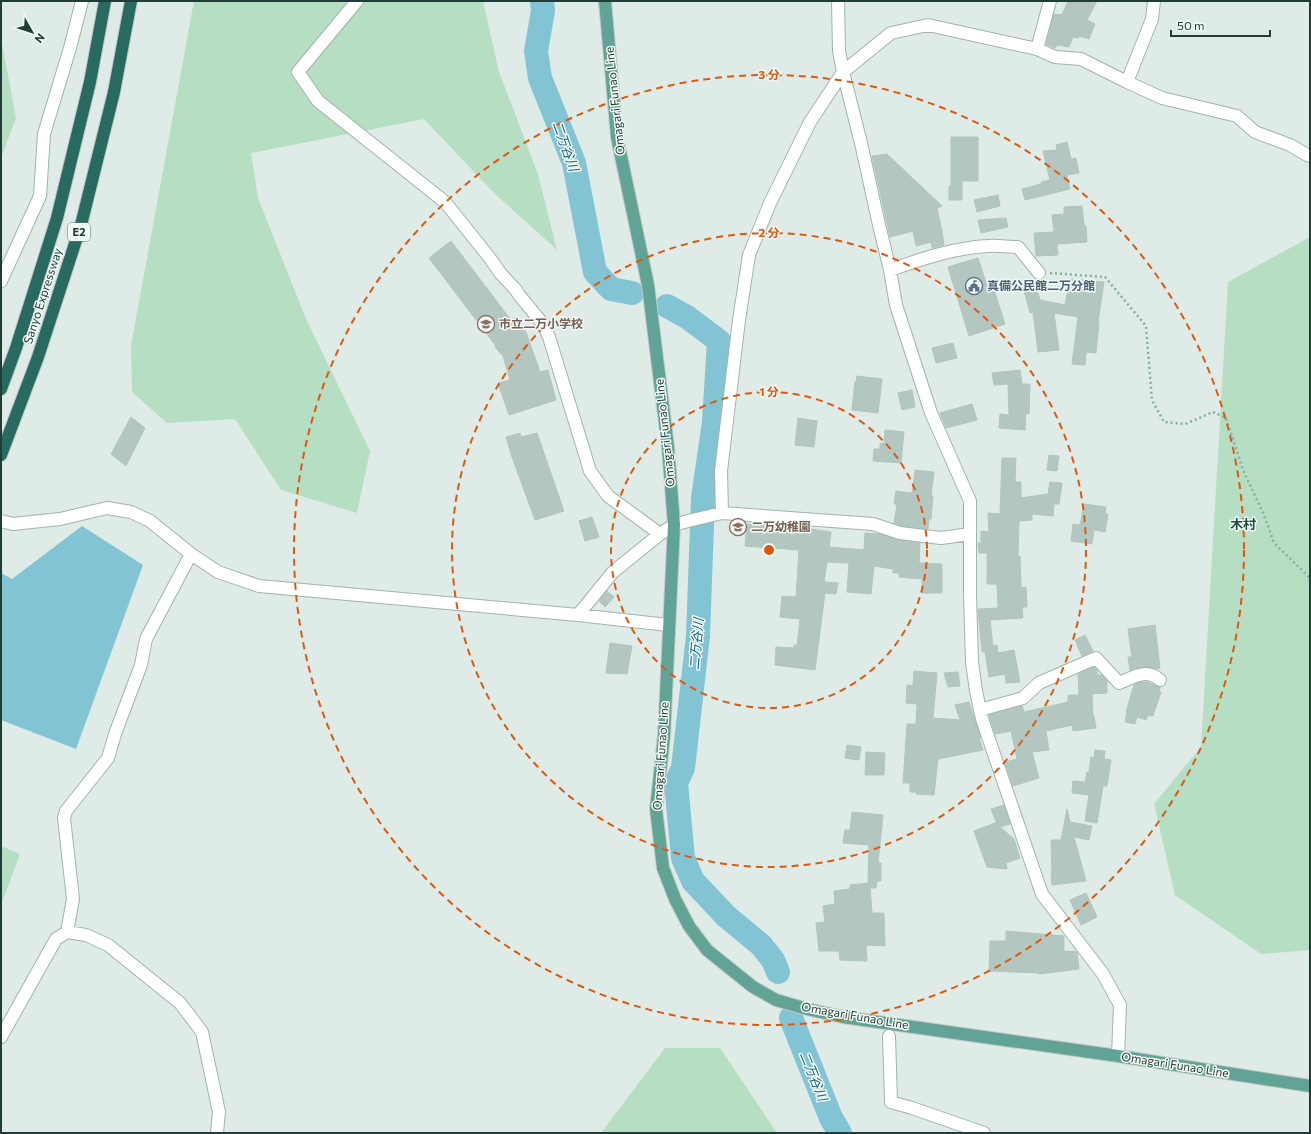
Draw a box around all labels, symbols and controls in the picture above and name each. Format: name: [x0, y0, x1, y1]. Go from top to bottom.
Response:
north arrow: [12, 12, 52, 52]
scale bar: [1171, 12, 1270, 38]
text: 50 m: [1177, 18, 1205, 32]
text: N: [33, 31, 48, 46]
street label: Omagari Funao Line: [601, 46, 627, 156]
text: 3 分: [758, 67, 780, 81]
water label: 二万谷川: [550, 119, 583, 175]
road number: E2: [68, 223, 90, 241]
text: 2 分: [758, 225, 780, 239]
street label: Sanyo Expressway: [20, 246, 64, 345]
public building icon: 真備公民館二万分館: [964, 276, 984, 296]
place label: 真備公民館二万分館: [987, 278, 1095, 292]
school or university icon: 市立二万小学校: [476, 314, 496, 334]
place label: 市立二万小学校: [499, 316, 583, 330]
street label: Omagari Funao Line: [651, 378, 677, 488]
text: 1 分: [759, 384, 779, 398]
district label: 木村: [1230, 516, 1256, 532]
school or university icon: 二万幼稚園: [728, 517, 748, 537]
place label: 二万幼稚園: [751, 519, 811, 533]
centre of rings: [762, 543, 776, 557]
water label: 二万谷川: [686, 615, 706, 671]
street label: Omagari Funao Line: [649, 701, 671, 811]
street label: Omagari Funao Line: [800, 999, 910, 1031]
water label: 二万谷川: [797, 1049, 832, 1105]
street label: Omagari Funao Line: [1120, 1049, 1230, 1079]

